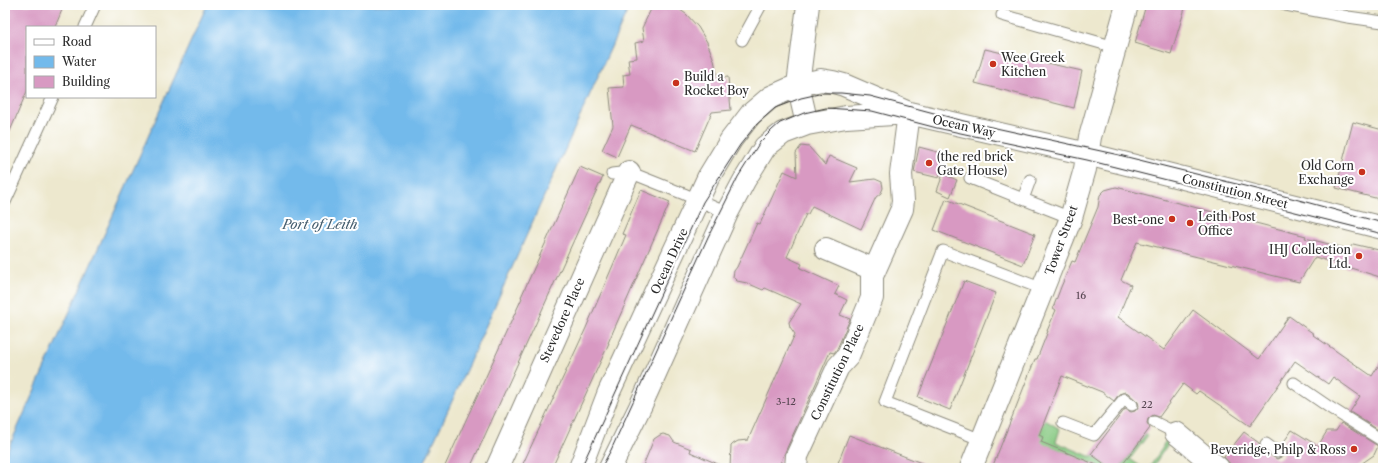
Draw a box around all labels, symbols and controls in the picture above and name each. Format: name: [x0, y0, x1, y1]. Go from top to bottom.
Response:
legend: [26, 26, 156, 98]
text: Road: [62, 34, 92, 49]
place label: Wee Greek Kitchen: [1000, 50, 1066, 79]
text: Water: [61, 54, 96, 69]
marker: Wee Greek Kitchen: [988, 59, 998, 69]
place label: Build a Rocket Boy: [684, 69, 749, 98]
text: Building: [62, 74, 110, 89]
marker: Build a Rocket Boy: [671, 78, 681, 88]
street label: Ocean Way: [931, 111, 997, 141]
place label: (the red brick Gate House): [937, 149, 1014, 178]
marker: (the red brick Gate House): [924, 158, 934, 168]
place label: Old Corn Exchange: [1298, 158, 1354, 187]
marker: Old Corn Exchange: [1357, 167, 1367, 177]
street label: Constitution Street: [1180, 171, 1290, 212]
street label: Tower Street: [1041, 202, 1081, 277]
place label: Leith Post Office: [1198, 209, 1256, 238]
place label: Best-one: [1112, 212, 1164, 227]
marker: Best-one: [1167, 214, 1177, 224]
water label: Port of Leith: [282, 216, 357, 232]
marker: Leith Post Office: [1185, 218, 1195, 228]
street label: Ocean Drive: [647, 225, 691, 296]
place label: IHJ Collection Ltd.: [1269, 242, 1351, 271]
marker: IHJ Collection Ltd.: [1354, 251, 1364, 261]
street label: Stevedore Place: [537, 275, 587, 365]
house number: 16: [1076, 289, 1086, 302]
street label: Constitution Place: [807, 321, 867, 423]
house number: 3-12: [776, 395, 796, 408]
house number: 22: [1141, 398, 1153, 411]
place label: Beveridge, Philp & Ross: [1210, 442, 1346, 457]
marker: Beveridge, Philp & Ross: [1349, 444, 1359, 454]

